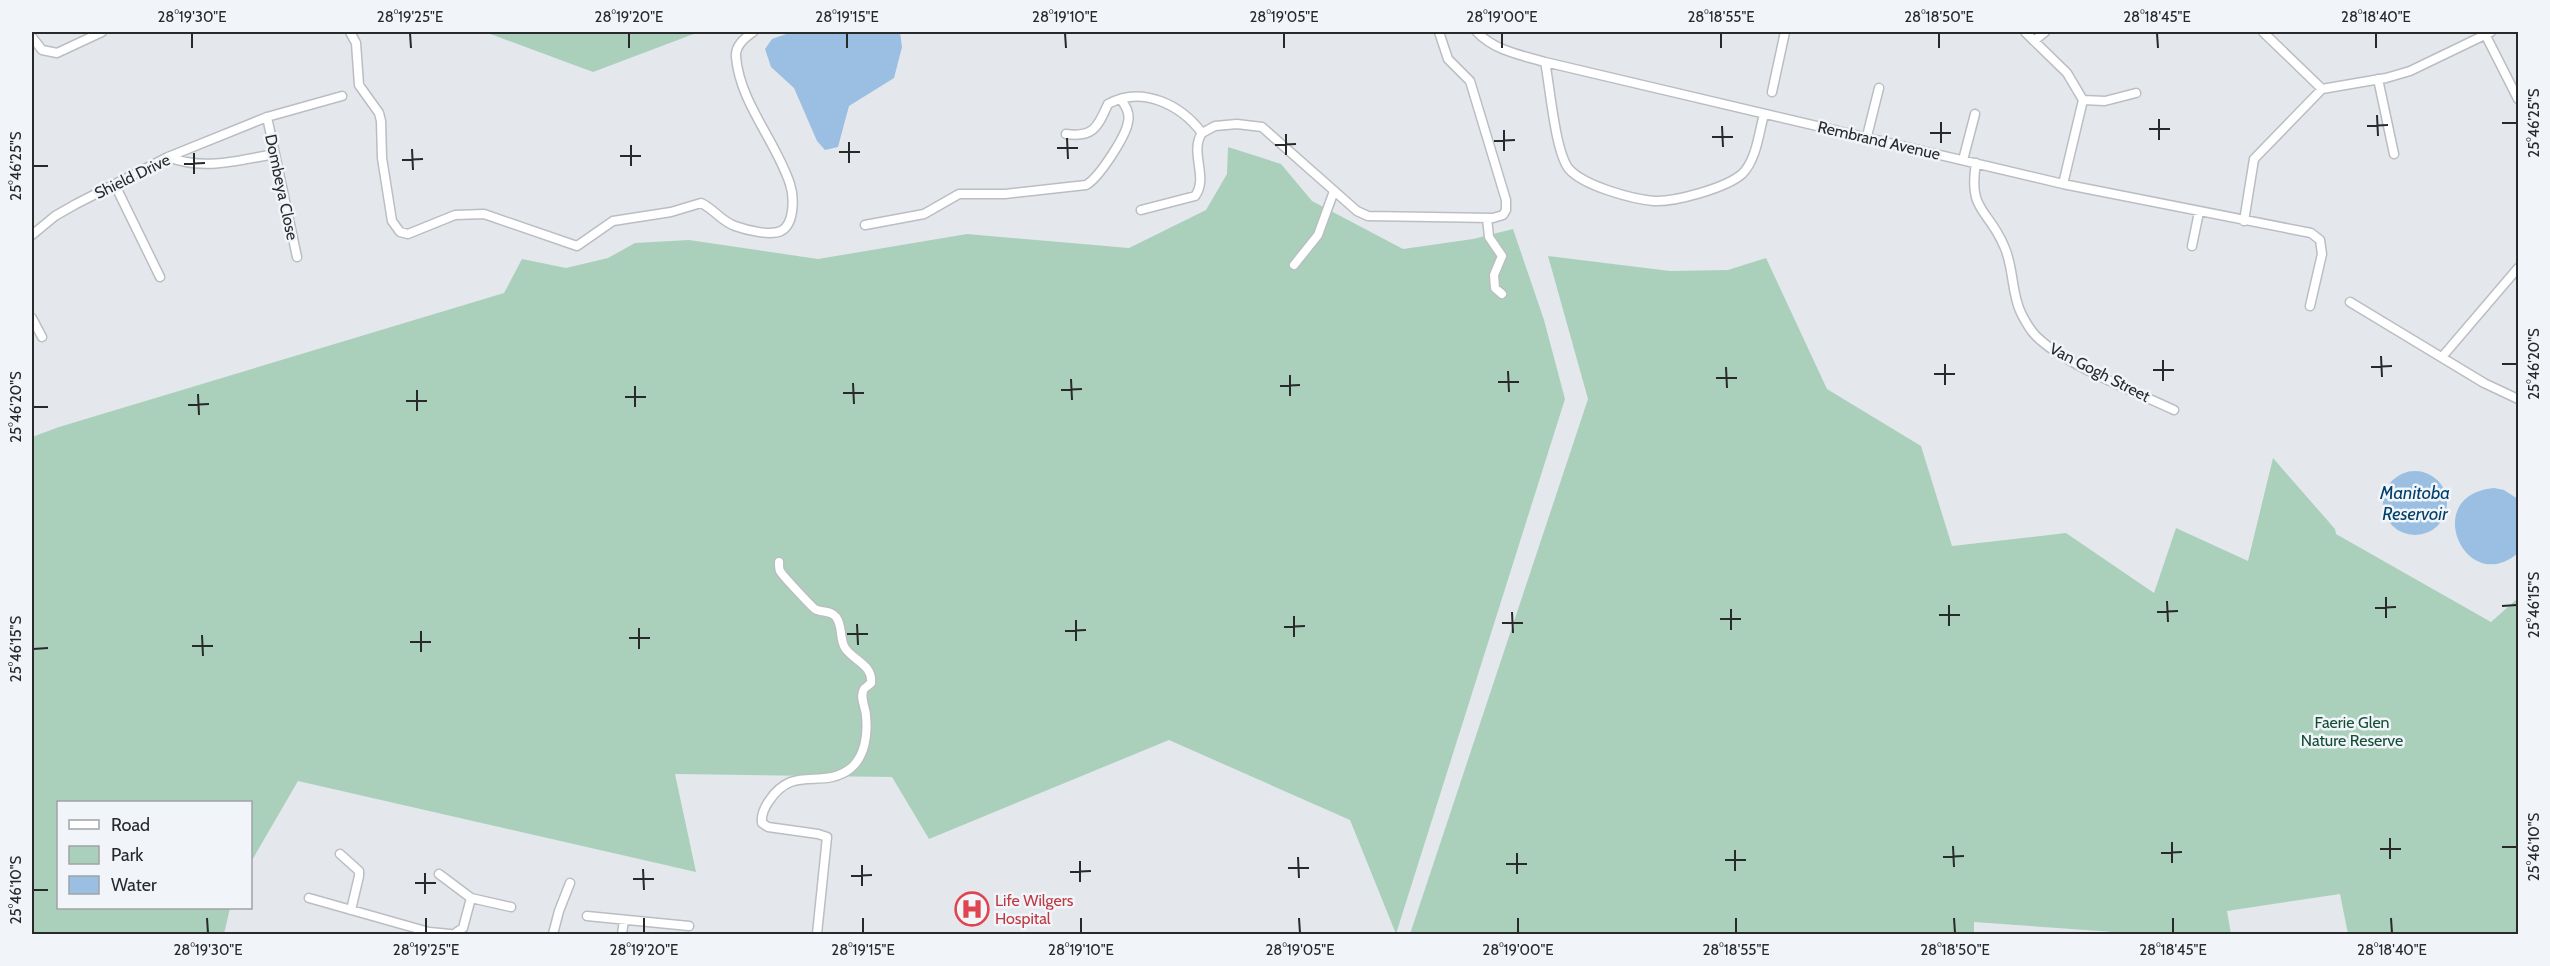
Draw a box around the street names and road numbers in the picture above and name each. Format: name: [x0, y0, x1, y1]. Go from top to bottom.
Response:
street label: Rembrand Avenue: [1816, 117, 1942, 164]
street label: Dombeya Close: [261, 132, 302, 242]
street label: Shield Drive: [91, 150, 173, 203]
street label: Van Gogh Street: [2046, 339, 2154, 406]

